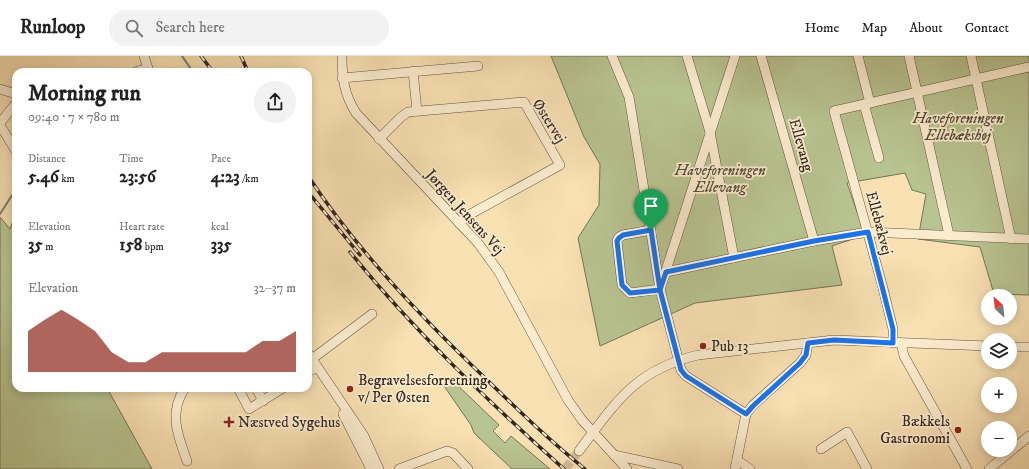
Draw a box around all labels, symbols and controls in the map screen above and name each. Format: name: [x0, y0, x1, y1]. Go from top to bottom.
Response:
search box: [109, 10, 389, 46]
text: Runloop: [20, 16, 85, 39]
icon: search: [123, 17, 145, 39]
text: Search here: [155, 18, 225, 37]
text: Home: [805, 19, 839, 37]
text: Map: [861, 19, 887, 37]
text: About: [909, 19, 943, 37]
text: Contact: [965, 19, 1009, 37]
text: Morning run: [28, 80, 141, 107]
button: share: [254, 81, 296, 123]
street label: Østervej: [528, 95, 570, 147]
text: 09:40 · 7 × 780 m: [28, 109, 120, 125]
park label: Haveforeningen Ellebækshøj: [911, 109, 1004, 145]
street label: Ellevang: [784, 116, 818, 174]
text: Distance: [28, 152, 66, 166]
text: Time: [119, 152, 143, 166]
text: Pace: [211, 152, 231, 166]
park label: Haveforeningen Ellevang: [673, 161, 766, 197]
street label: Jørgen Jensens Vej: [420, 164, 508, 259]
text: 5.46: [28, 166, 59, 188]
text: 23:56: [119, 166, 156, 188]
text: 4:23: [211, 166, 240, 188]
text: km: [59, 172, 75, 186]
text: /km: [240, 172, 259, 186]
pin: [634, 189, 668, 230]
street label: Ellebækvej: [861, 189, 897, 257]
icon: arrive: [640, 195, 662, 217]
text: Elevation: [28, 220, 71, 234]
text: Heart rate: [119, 220, 164, 234]
text: kcal: [211, 220, 229, 234]
text: 35: [28, 234, 43, 256]
text: 158: [119, 234, 142, 256]
text: 335: [211, 234, 232, 256]
text: m: [43, 240, 53, 254]
text: bpm: [142, 240, 164, 254]
text: Elevation: [28, 280, 78, 296]
text: 32–37 m: [254, 280, 296, 296]
north arrow: [981, 289, 1017, 325]
map controls: [981, 289, 1017, 457]
button: layers: [981, 333, 1017, 369]
place label: Pub 13: [711, 337, 748, 356]
marker: Pub 13: [698, 341, 708, 351]
place label: Begravelsesforretning v/ Per Østen: [357, 371, 488, 407]
button: +: [981, 377, 1017, 413]
marker: Begravelsesforretning v/ Per Østen: [345, 384, 355, 394]
place label: Bækkels Gastronomi: [880, 412, 950, 448]
place label: Næstved Sygehus: [238, 413, 340, 432]
marker: Næstved Sygehus: [223, 416, 235, 428]
button: −: [981, 421, 1017, 457]
marker: Bækkels Gastronomi: [953, 425, 963, 435]

